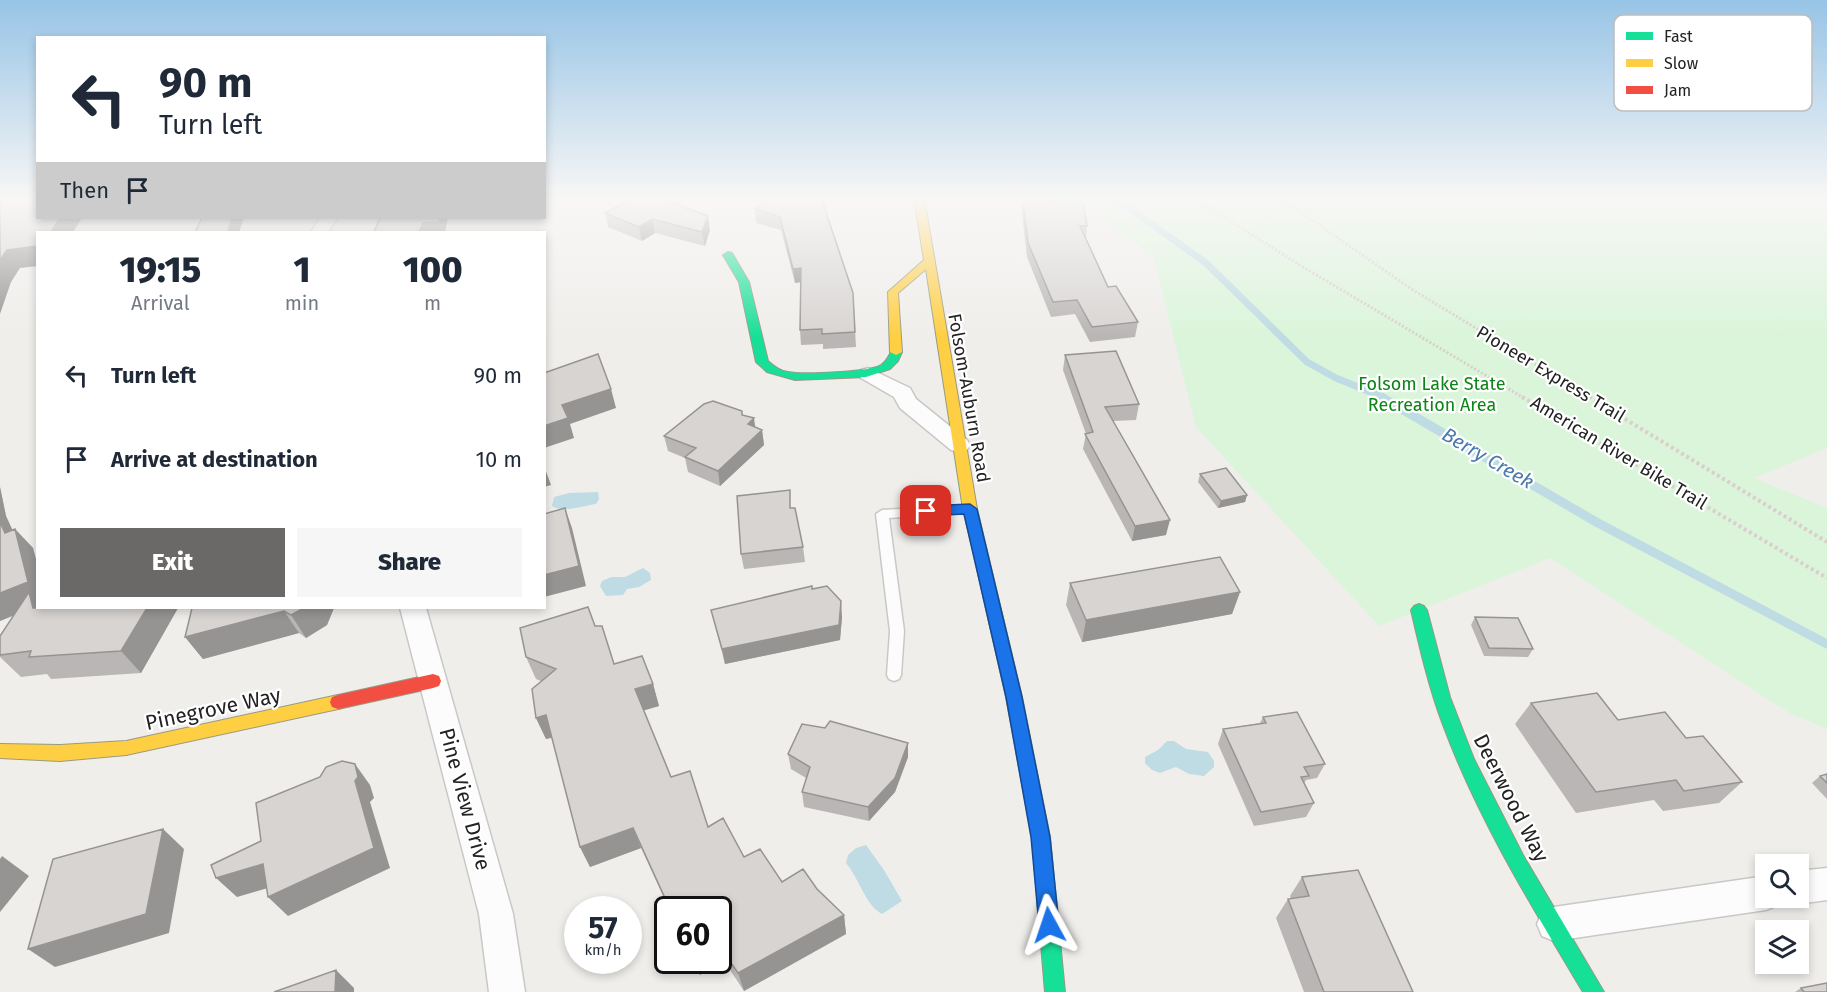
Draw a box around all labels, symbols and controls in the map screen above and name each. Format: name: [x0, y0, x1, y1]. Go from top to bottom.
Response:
legend: [1614, 15, 1812, 111]
text: Fast: [1664, 27, 1693, 46]
text: Slow: [1664, 54, 1699, 73]
text: 90 m: [159, 58, 253, 108]
icon: left: [60, 60, 138, 138]
text: Jam: [1664, 81, 1691, 100]
text: Turn left: [159, 109, 262, 141]
icon: arrive: [121, 174, 154, 207]
text: Then: [60, 177, 109, 204]
text: 19:15: [119, 248, 201, 292]
text: 1: [293, 248, 311, 292]
text: 100: [403, 248, 463, 292]
text: Arrival: [131, 291, 190, 315]
text: min: [285, 291, 319, 315]
text: m: [424, 291, 441, 315]
street label: Folsom-Auburn Road: [943, 312, 995, 484]
street label: Pioneer Express Trail: [1473, 321, 1629, 427]
icon: left: [60, 359, 93, 392]
text: Turn left: [111, 362, 196, 389]
text: 90 m: [473, 362, 522, 389]
park label: Folsom Lake State Recreation Area: [1358, 373, 1506, 416]
street label: American River Bike Trail: [1527, 391, 1711, 515]
water label: Berry Creek: [1438, 422, 1538, 494]
icon: arrive: [60, 443, 93, 476]
text: Arrive at destination: [111, 446, 318, 473]
text: 10 m: [476, 446, 522, 473]
pin: [900, 485, 951, 536]
icon: arrive: [909, 494, 942, 527]
button: Exit: [60, 528, 285, 597]
button: Share: [297, 528, 522, 597]
street label: Pinegrove Way: [143, 682, 284, 736]
street label: Pine View Drive: [434, 725, 496, 873]
street label: Deerwood Way: [1468, 730, 1555, 867]
map controls: [1755, 854, 1809, 974]
button: search: [1755, 854, 1809, 908]
position arrow: [1017, 893, 1081, 957]
speed limit sign: 60: [654, 896, 732, 974]
text: 57: [588, 910, 618, 946]
button: layers: [1755, 920, 1809, 974]
text: km/h: [584, 941, 622, 959]

